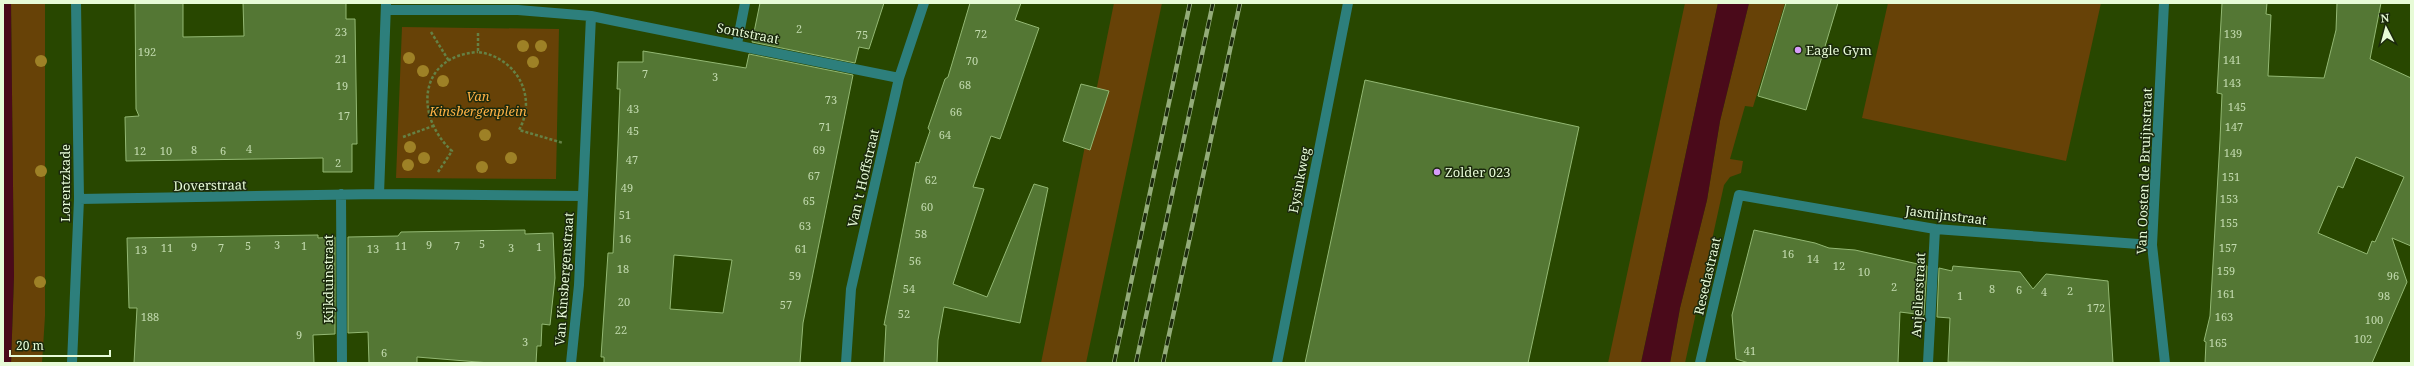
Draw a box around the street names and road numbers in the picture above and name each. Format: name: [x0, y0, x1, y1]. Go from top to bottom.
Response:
street label: Sontstraat: [715, 18, 781, 48]
street label: Van Oosten de Bruijnstraat: [2132, 87, 2156, 255]
street label: Van 't Hoffstraat: [843, 127, 883, 229]
street label: Lorentzkade: [56, 144, 74, 222]
street label: Eysinkweg: [1284, 146, 1314, 214]
street label: Doverstraat: [173, 175, 247, 195]
street label: Jasmijnstraat: [1903, 201, 1988, 229]
street label: Van Kinsbergenstraat: [550, 211, 578, 346]
street label: Kijkduinstraat: [319, 234, 337, 323]
street label: Resedastraat: [1689, 235, 1725, 317]
street label: Anjelierstraat: [1907, 252, 1929, 338]

